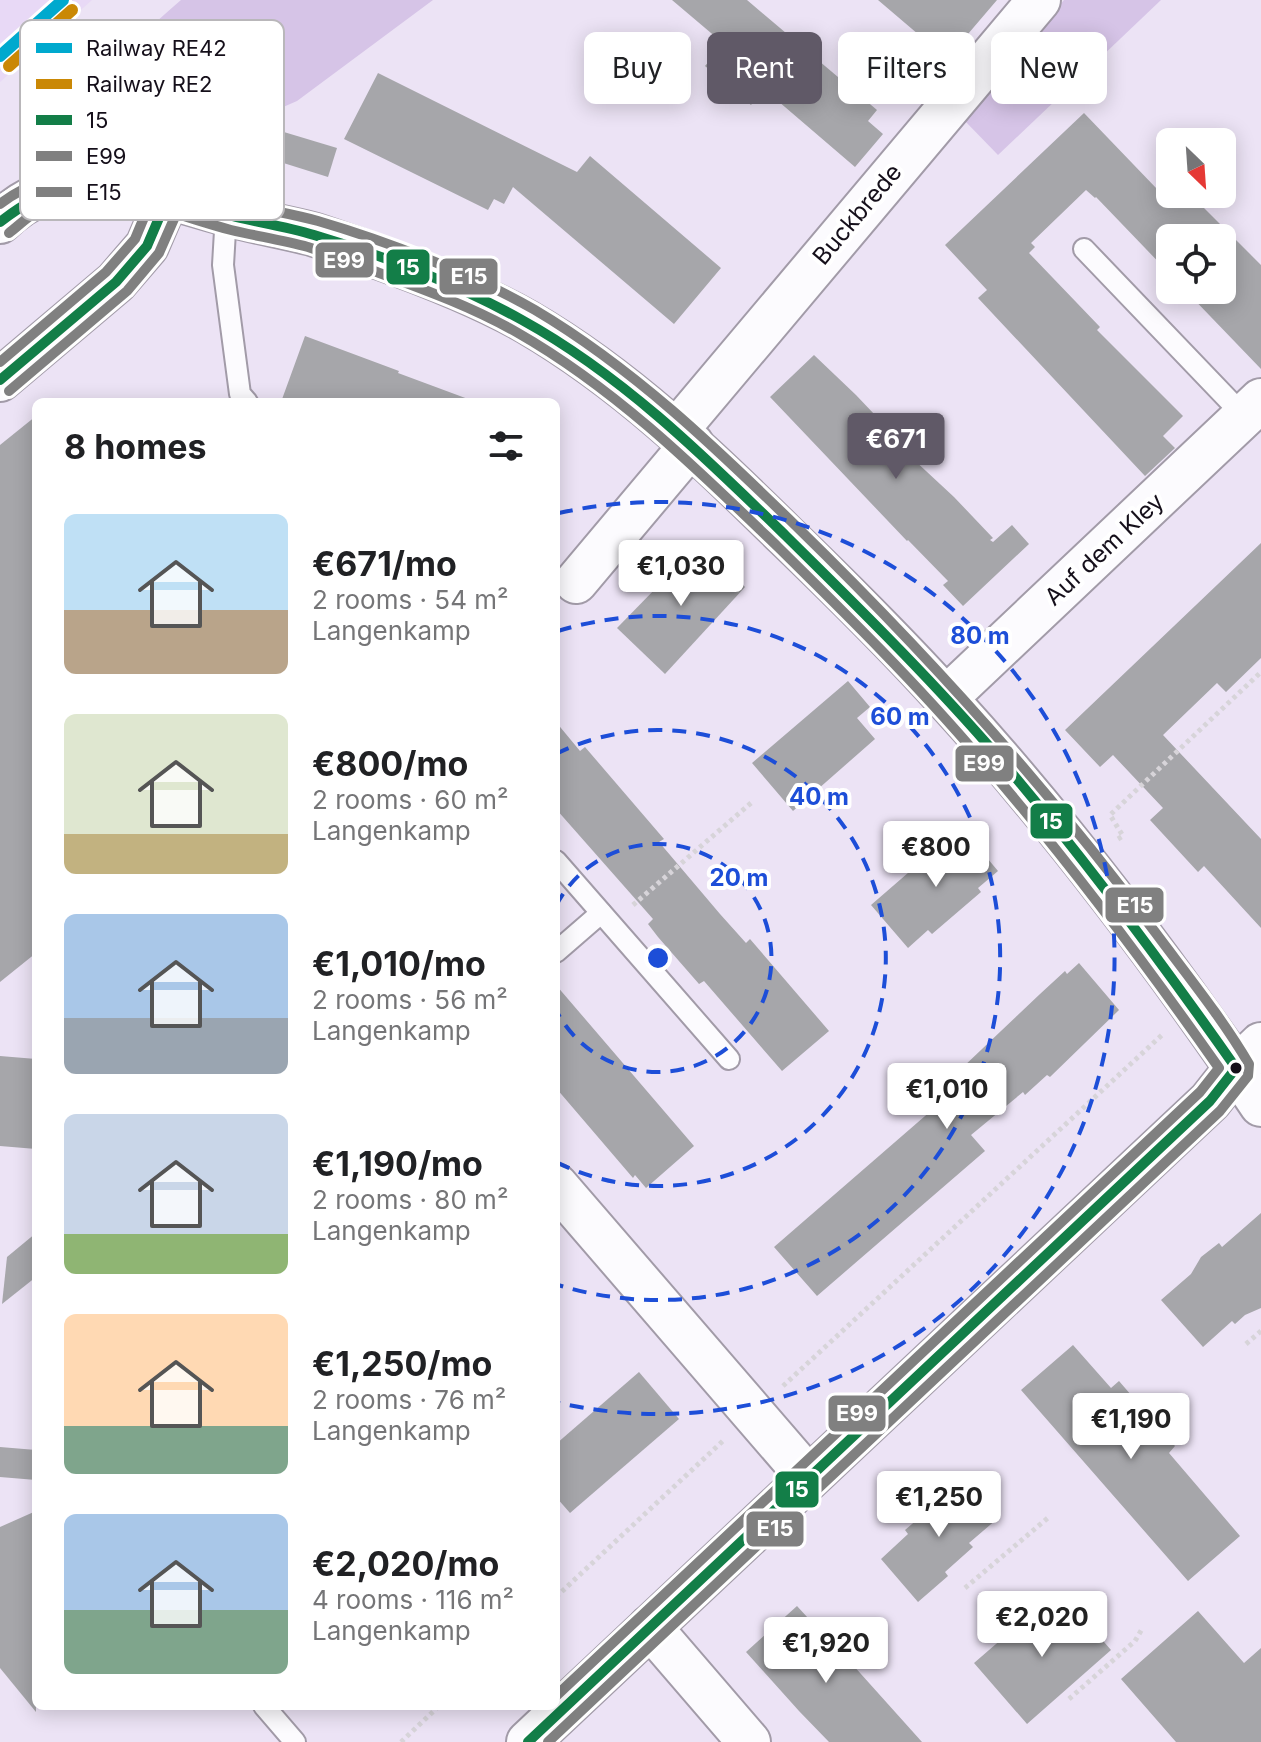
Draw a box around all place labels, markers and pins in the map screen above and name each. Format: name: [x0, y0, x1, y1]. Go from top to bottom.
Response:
pin: €671: [849, 413, 943, 481]
pin: €1,030: [616, 540, 746, 608]
pin: €800: [889, 821, 983, 889]
centre of rings: [644, 944, 672, 972]
unlabelled marker: [1228, 1060, 1244, 1076]
pin: €1,010: [882, 1063, 1012, 1131]
pin: €1,190: [1066, 1393, 1196, 1461]
pin: €1,250: [874, 1471, 1004, 1539]
pin: €2,020: [977, 1591, 1107, 1659]
pin: €1,920: [761, 1617, 891, 1685]

